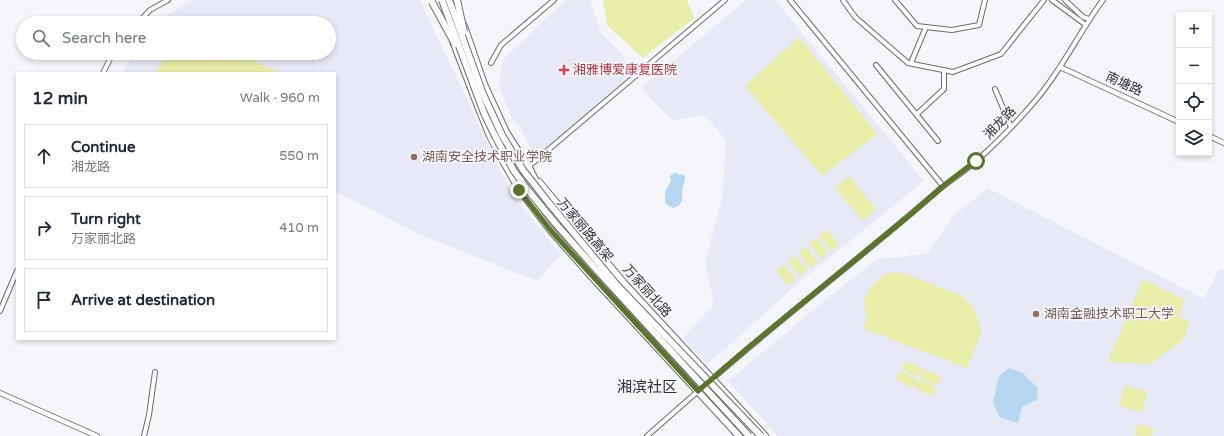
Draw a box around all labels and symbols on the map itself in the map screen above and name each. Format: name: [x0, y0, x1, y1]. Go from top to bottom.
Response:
place label: 湘雅博爱康复医院: [573, 62, 677, 78]
marker: 湘雅博爱康复医院: [558, 64, 570, 76]
street label: 南塘路: [1103, 69, 1145, 99]
street label: 湘龙路: [981, 103, 1019, 143]
place label: 湖南安全技术职业学院: [422, 149, 552, 165]
marker: 湖南安全技术职业学院: [409, 152, 419, 162]
route start: [967, 152, 985, 170]
route end: [510, 181, 528, 199]
street label: 万家丽路高架: [554, 195, 616, 265]
street label: 万家丽北路: [619, 261, 675, 321]
place label: 湖南金融技术职工大学: [1044, 306, 1174, 322]
marker: 湖南金融技术职工大学: [1031, 309, 1041, 319]
district label: 湘滨社区: [617, 378, 677, 396]

